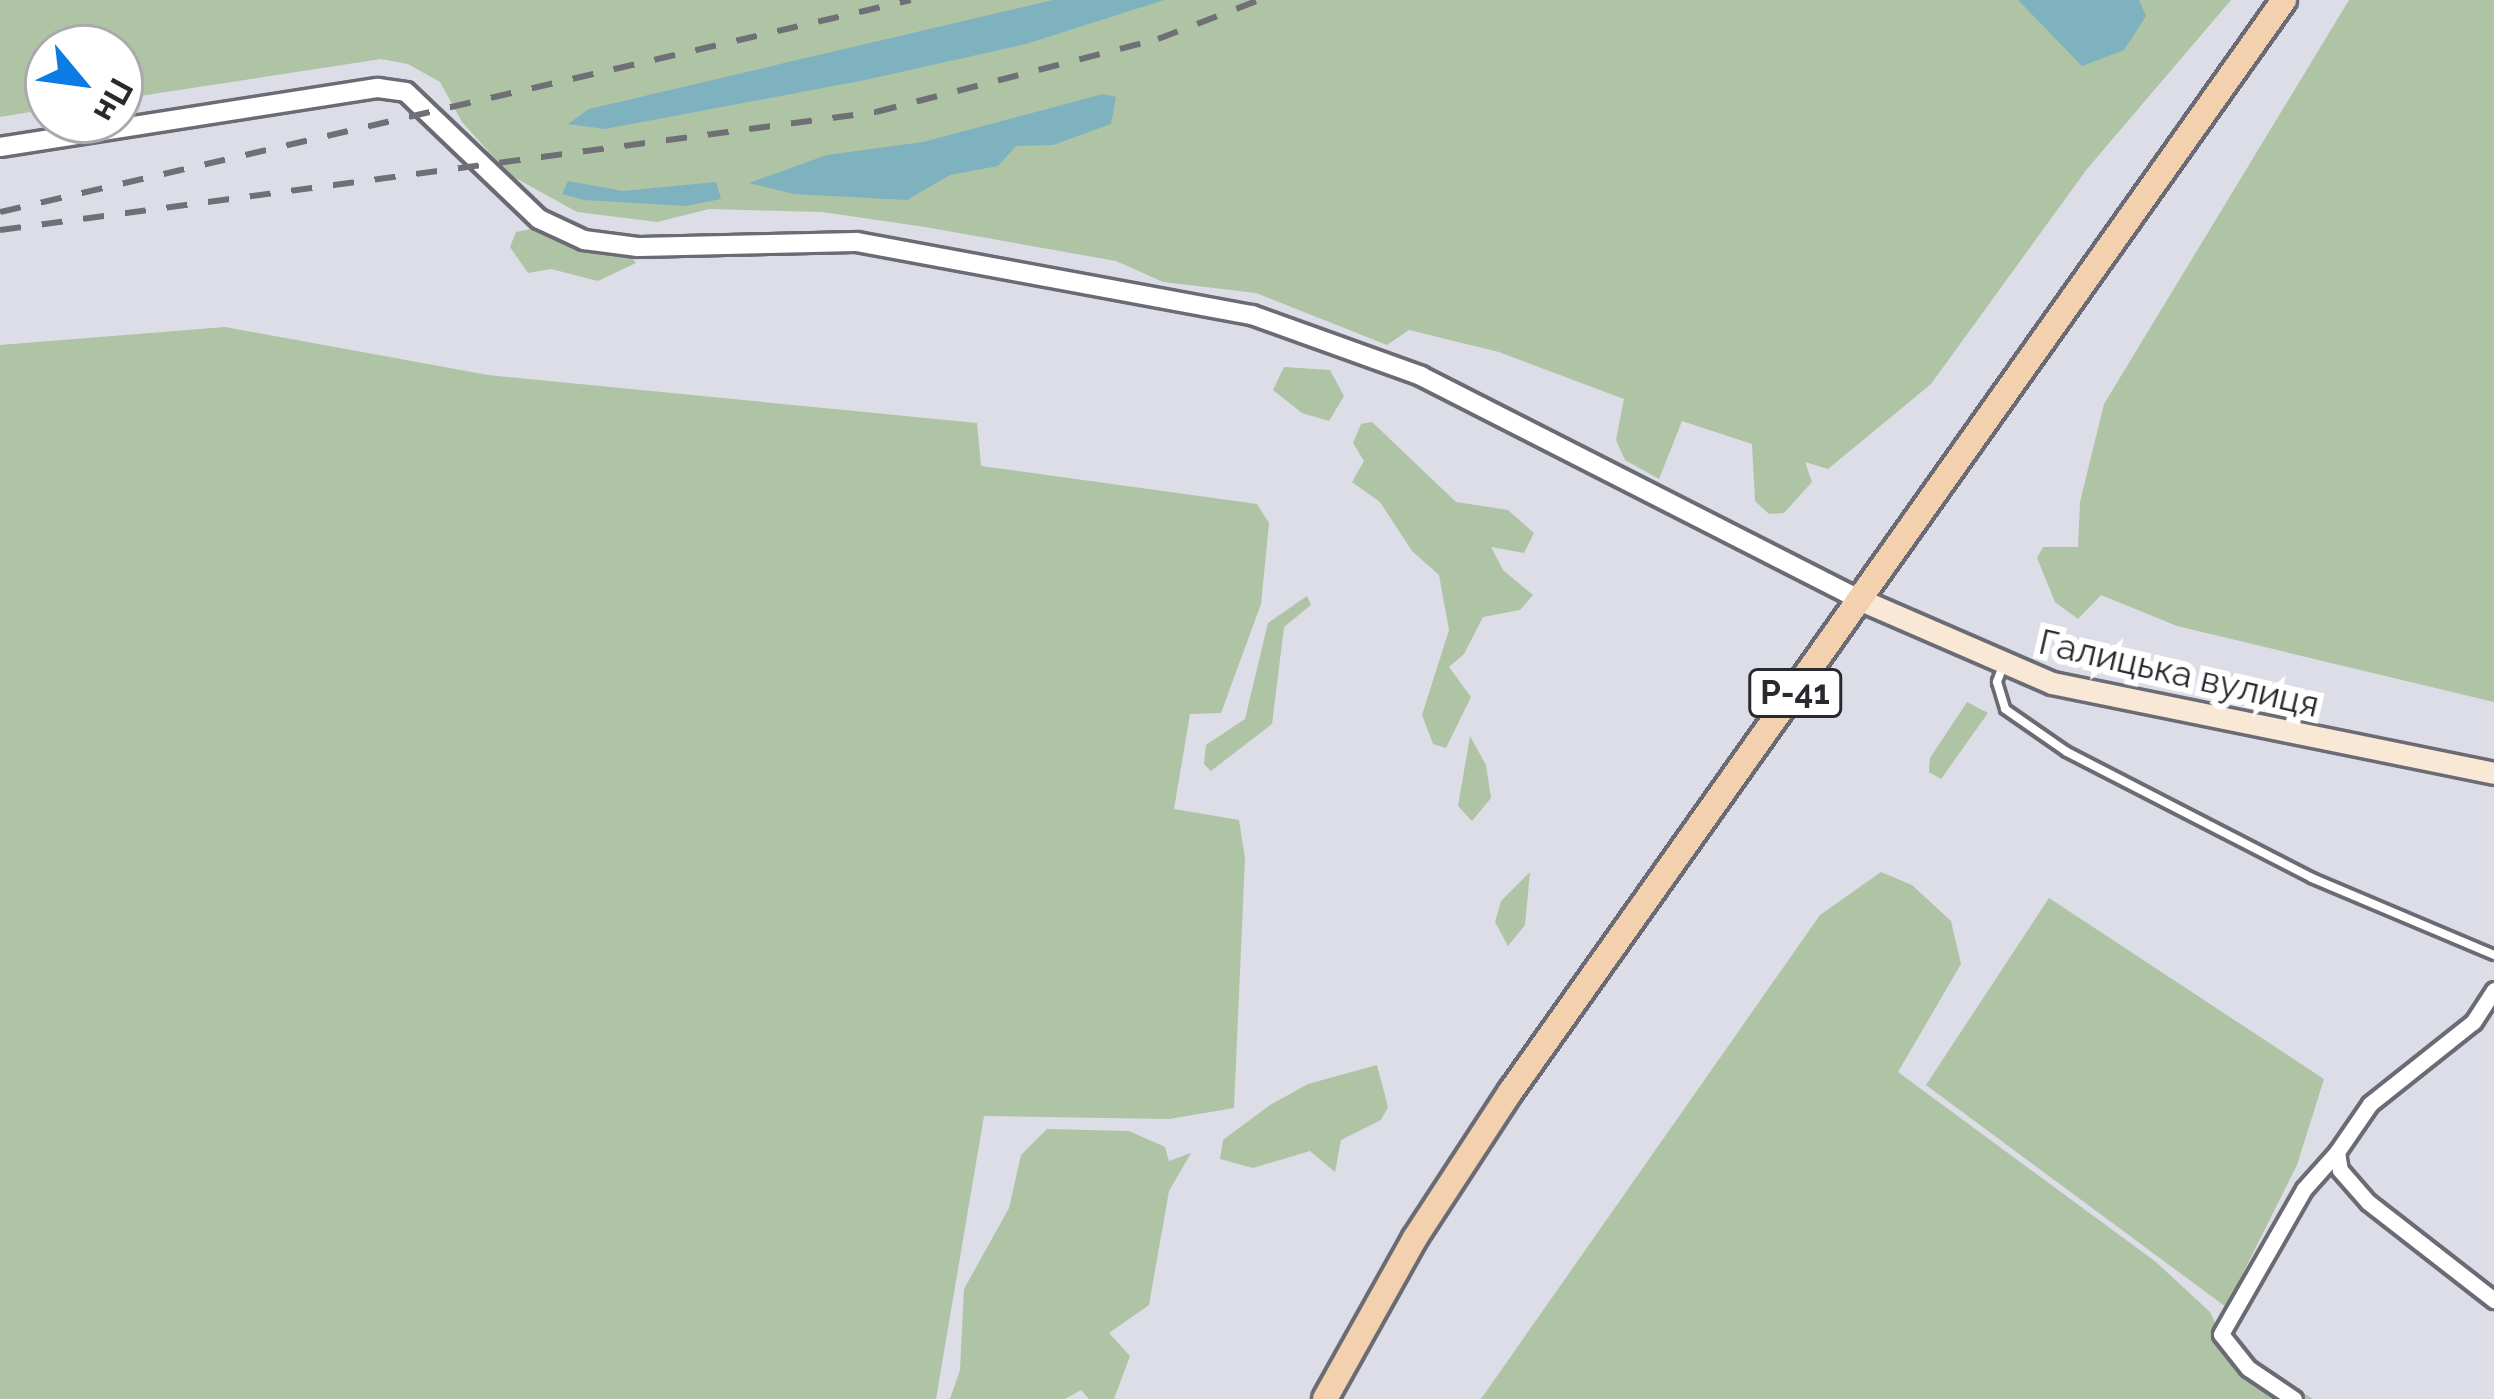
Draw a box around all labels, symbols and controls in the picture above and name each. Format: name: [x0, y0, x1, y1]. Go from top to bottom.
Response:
north arrow: [24, 24, 144, 144]
text: Пн: [86, 72, 141, 129]
street label: Галицька вулиця: [2035, 620, 2323, 726]
road number: Р-41: [1747, 666, 1843, 720]

